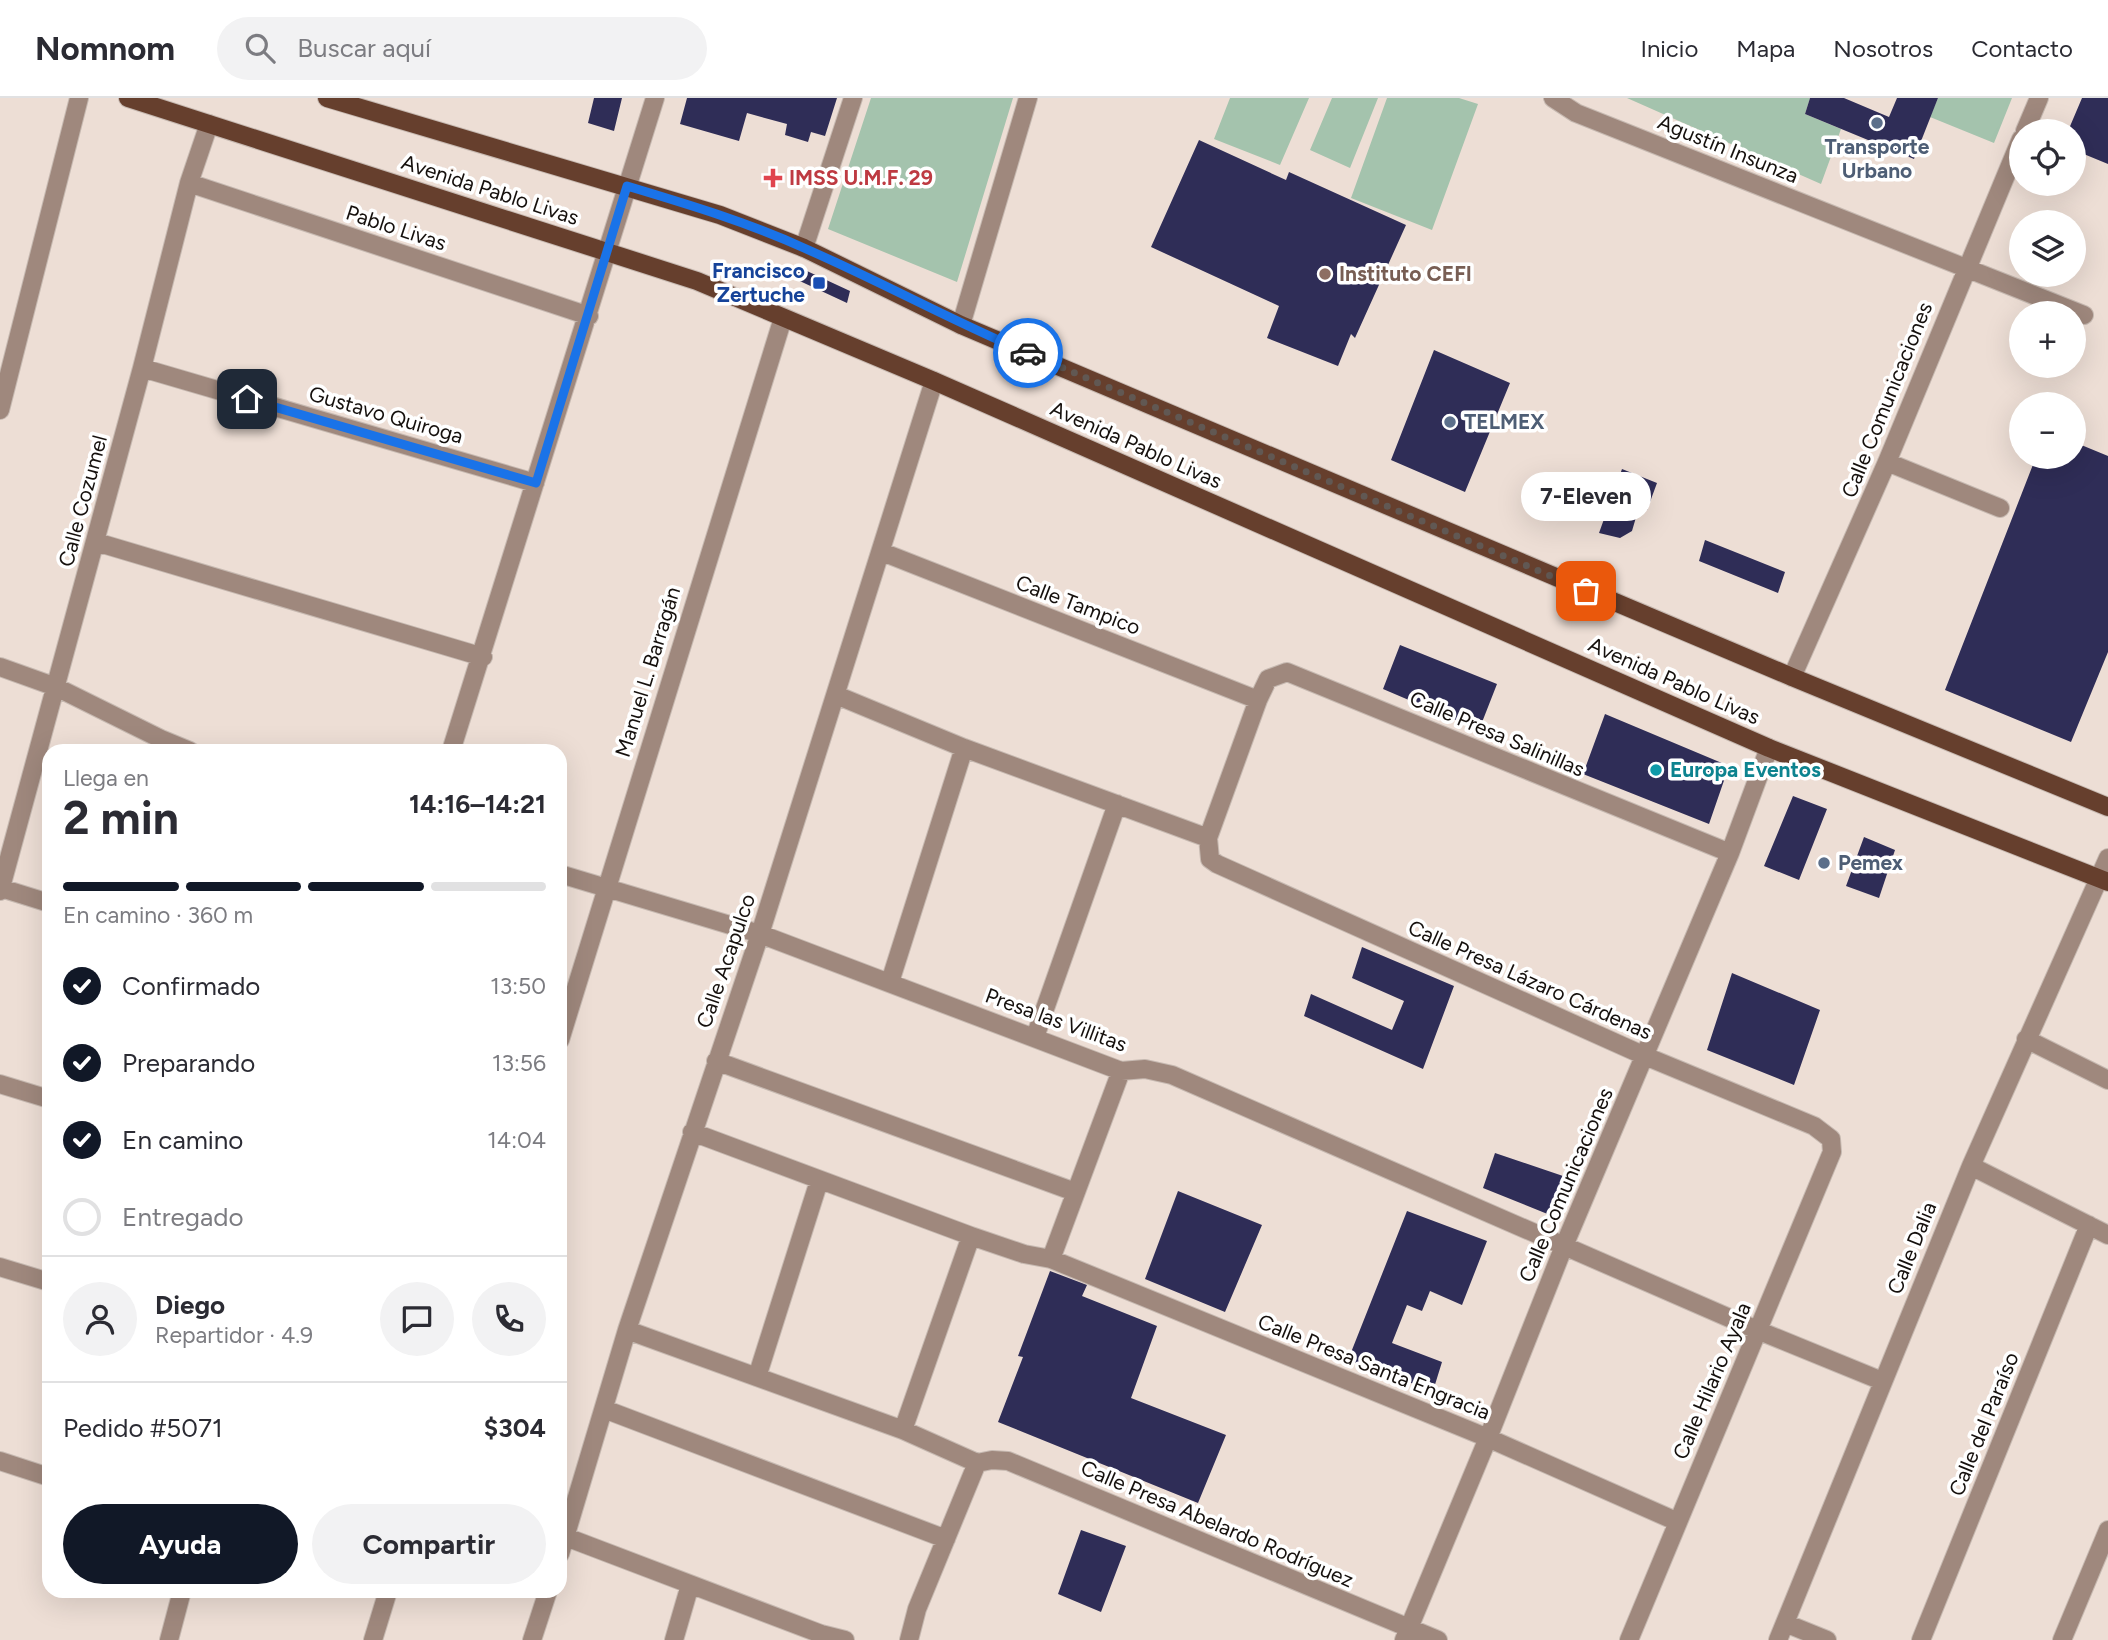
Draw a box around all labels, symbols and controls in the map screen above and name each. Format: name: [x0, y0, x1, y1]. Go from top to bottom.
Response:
search box: [217, 17, 707, 80]
text: Nomnom: [35, 29, 175, 68]
icon: search: [241, 29, 279, 67]
text: Buscar aquí: [297, 32, 431, 64]
text: Inicio: [1640, 34, 1698, 63]
text: Mapa: [1736, 34, 1795, 63]
text: Nosotros: [1833, 34, 1933, 63]
text: Contacto: [1971, 34, 2073, 63]
street label: Agustín Insunza: [1654, 109, 1802, 188]
marker: Transporte Urbano: [1869, 115, 1885, 131]
map controls: [2009, 119, 2086, 469]
button: locate: [2009, 119, 2086, 196]
place label: Transporte Urbano: [1825, 134, 1930, 183]
street label: Avenida Pablo Livas: [398, 149, 582, 230]
place label: IMSS U.M.F. 29: [789, 165, 933, 190]
marker: IMSS U.M.F. 29: [763, 168, 783, 188]
street label: Pablo Livas: [343, 200, 449, 255]
button: layers: [2009, 210, 2086, 287]
place label: Francisco Zertuche: [712, 258, 805, 307]
place label: Instituto CEFI: [1339, 261, 1472, 286]
marker: Instituto CEFI: [1317, 266, 1333, 282]
marker: Francisco Zertuche: [811, 275, 827, 291]
street label: Calle Comunicaciones: [1836, 298, 1937, 501]
button: +: [2009, 301, 2086, 378]
courier: [993, 318, 1063, 388]
icon: car: [1009, 334, 1047, 372]
pin: [217, 369, 277, 429]
icon: home: [228, 380, 266, 418]
street label: Gustavo Quiroga: [306, 381, 466, 448]
button: −: [2009, 392, 2086, 469]
street label: Avenida Pablo Livas: [1047, 396, 1226, 494]
place label: TELMEX: [1464, 409, 1545, 434]
marker: TELMEX: [1442, 414, 1458, 430]
street label: Calle Cozumel: [53, 432, 112, 569]
callout: 7-Eleven: [1521, 472, 1651, 521]
text: 7-Eleven: [1540, 482, 1632, 510]
pin: [1556, 561, 1616, 621]
street label: Calle Tampico: [1012, 569, 1144, 640]
icon: bag: [1567, 572, 1605, 610]
street label: Manuel L. Barragán: [610, 584, 685, 760]
street label: Avenida Pablo Livas: [1585, 632, 1764, 730]
street label: Calle Presa Salinillas: [1406, 685, 1588, 782]
place label: Europa Eventos: [1670, 757, 1821, 782]
marker: Europa Eventos: [1648, 762, 1664, 778]
text: Llega en: [63, 764, 149, 792]
text: 14:16–14:21: [409, 788, 546, 820]
text: 2 min: [63, 790, 179, 846]
place label: Pemex: [1838, 850, 1904, 875]
marker: Pemex: [1816, 855, 1832, 871]
street label: Calle Acapulco: [691, 890, 760, 1031]
text: En camino · 360 m: [63, 901, 253, 929]
street label: Calle Presa Lázaro Cárdenas: [1404, 914, 1656, 1045]
icon: check: [63, 967, 101, 1005]
text: Confirmado: [122, 970, 260, 1002]
text: 13:50: [490, 972, 546, 1000]
street label: Presa las Villitas: [982, 982, 1130, 1057]
icon: check: [63, 1044, 101, 1082]
text: Preparando: [122, 1047, 255, 1079]
text: 13:56: [492, 1049, 546, 1077]
street label: Calle Comunicaciones: [1513, 1084, 1618, 1286]
icon: check: [63, 1121, 101, 1159]
text: En camino: [122, 1124, 243, 1156]
text: 14:04: [487, 1126, 546, 1154]
street label: Calle Dalia: [1882, 1198, 1941, 1298]
text: Entregado: [122, 1201, 244, 1233]
button: person: [63, 1282, 137, 1356]
button: chat: [380, 1282, 454, 1356]
button: phone: [472, 1282, 546, 1356]
text: Diego: [155, 1289, 225, 1321]
street label: Calle Hilario Ayala: [1667, 1299, 1756, 1463]
street label: Calle Presa Santa Engracia: [1254, 1308, 1494, 1425]
text: Repartidor · 4.9: [155, 1321, 313, 1349]
street label: Calle del Paraíso: [1943, 1348, 2024, 1499]
text: Pedido #5071: [63, 1412, 223, 1444]
text: $304: [484, 1412, 546, 1444]
street label: Calle Presa Abelardo Rodríguez: [1077, 1455, 1357, 1592]
button: Ayuda: [63, 1504, 298, 1584]
button: Compartir: [312, 1504, 546, 1584]

